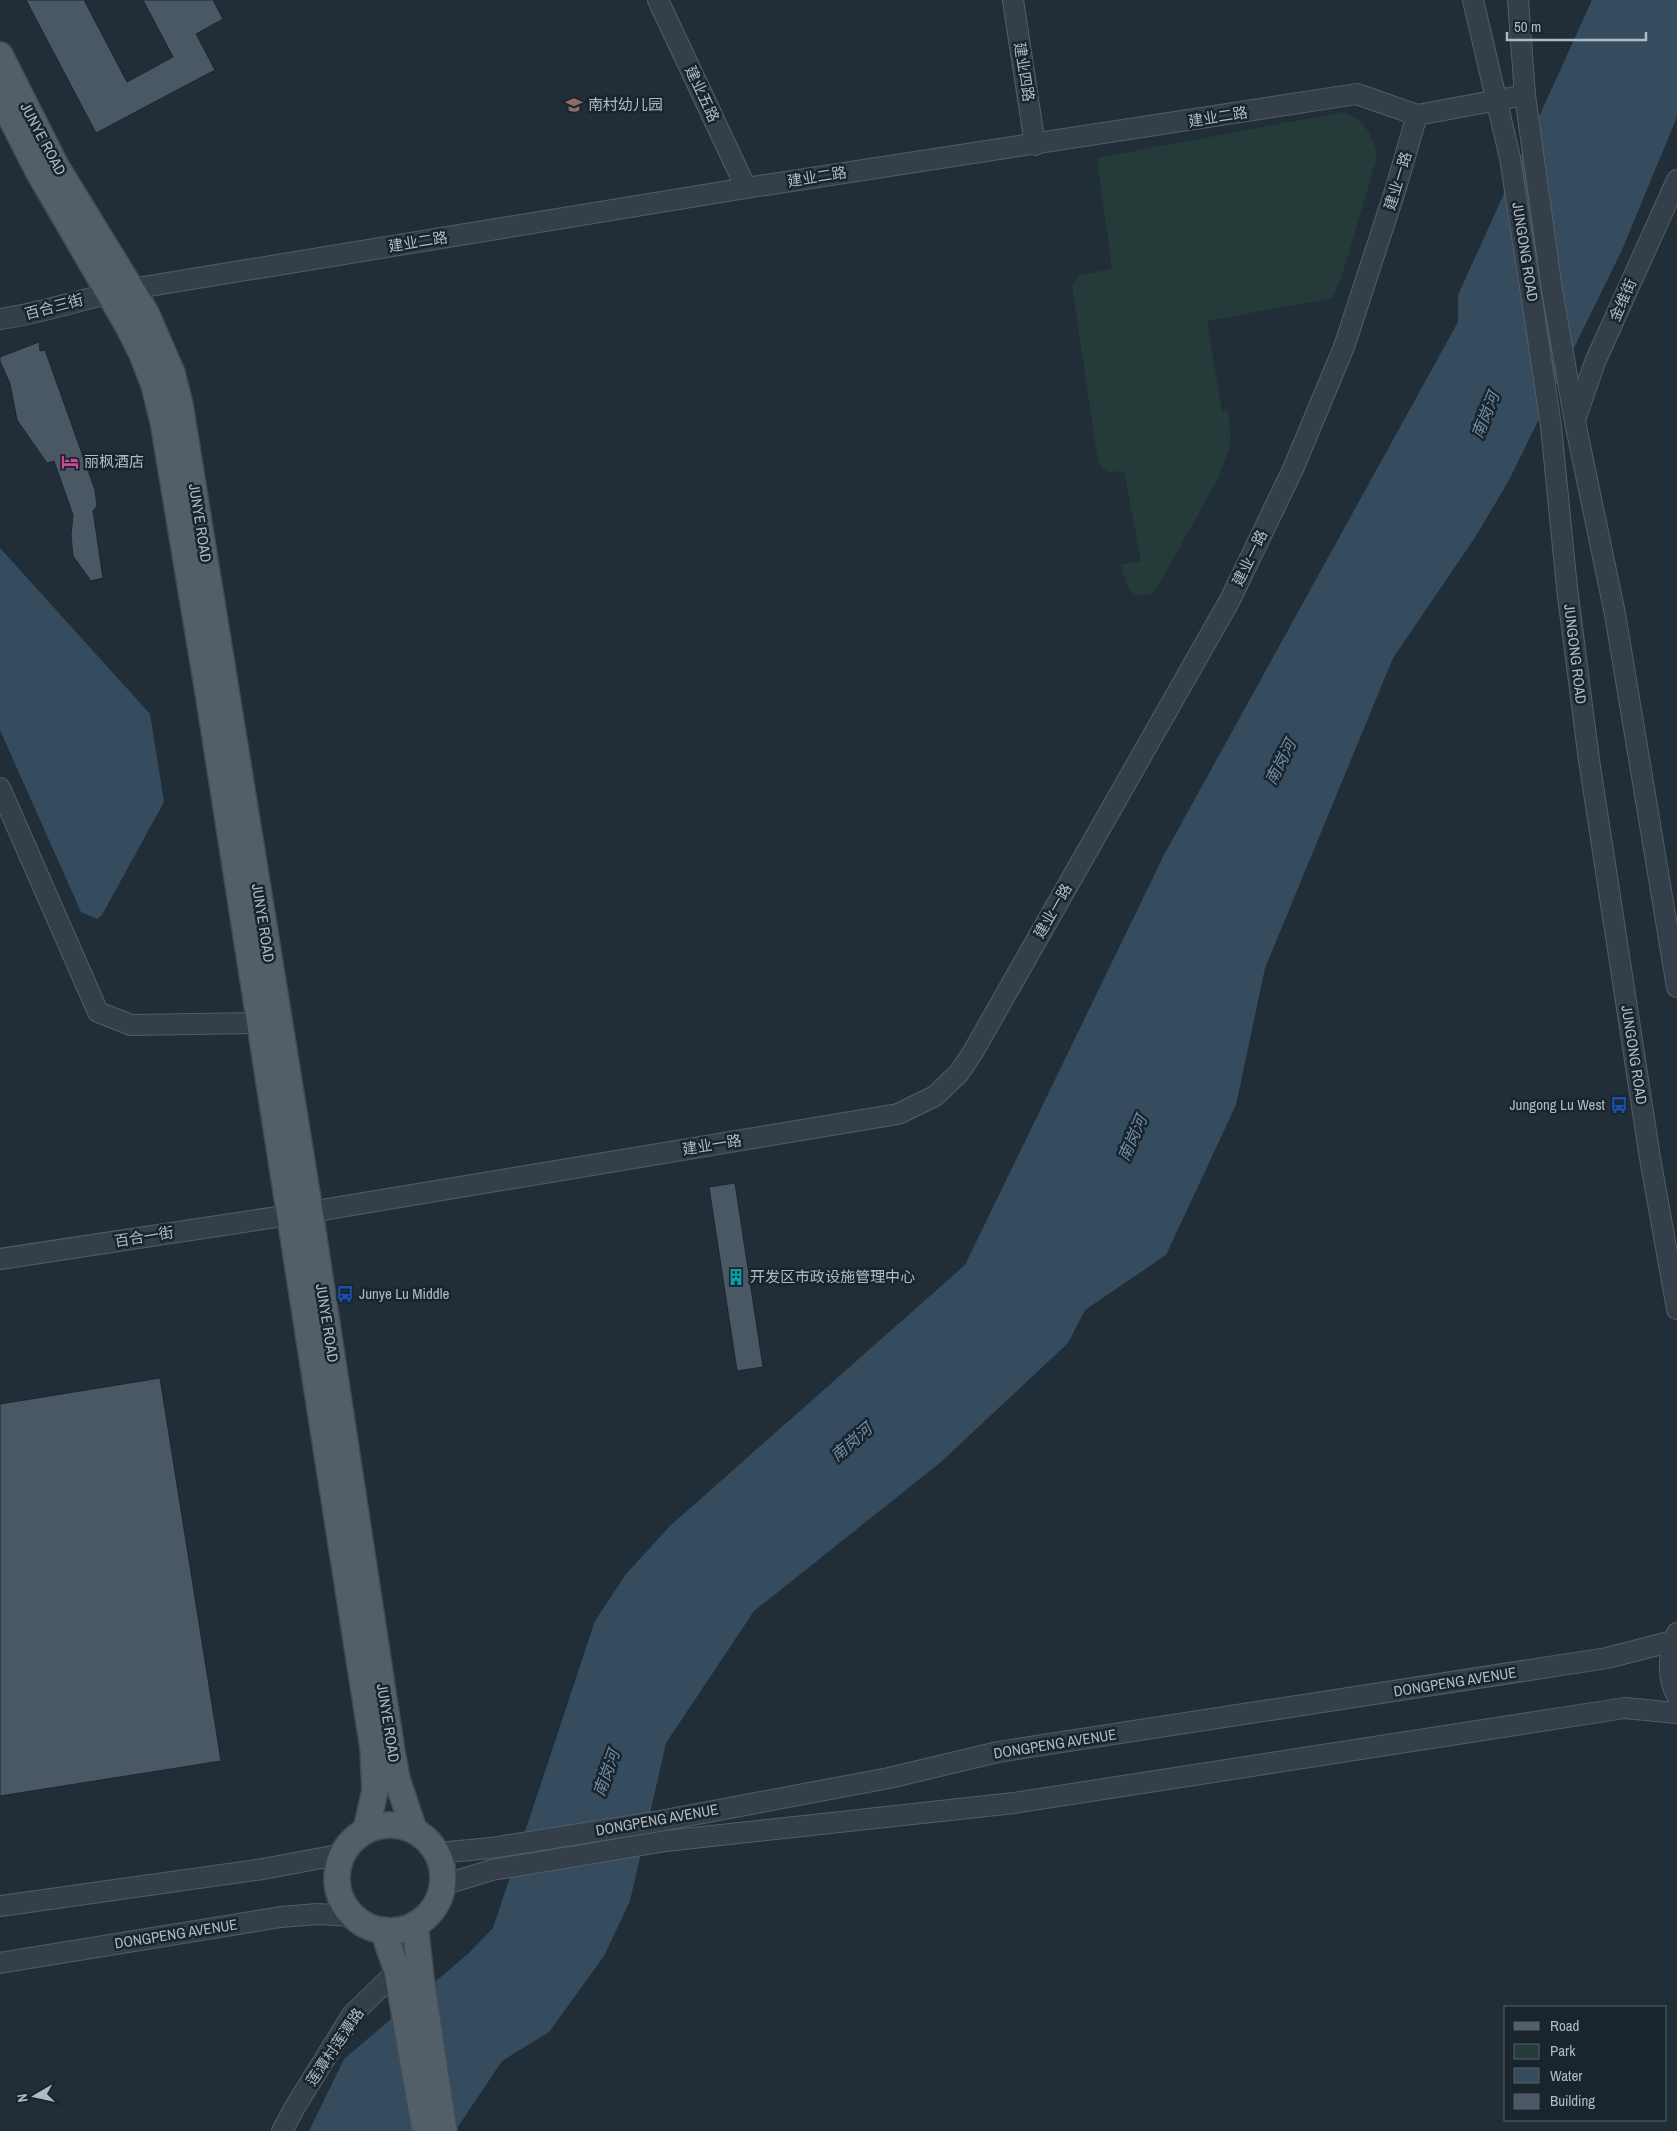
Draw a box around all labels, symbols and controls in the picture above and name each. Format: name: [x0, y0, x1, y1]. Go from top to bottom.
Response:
scale bar: [1507, 10, 1646, 42]
text: 50 m: [1514, 16, 1541, 37]
street label: 建业四路: [1009, 41, 1040, 103]
street label: 建业五路: [680, 62, 725, 125]
place label: 南村幼儿园: [588, 94, 663, 115]
school or university icon: 南村幼儿园: [564, 95, 584, 115]
street label: JUNYE ROAD: [16, 99, 71, 179]
street label: 建业二路: [1187, 101, 1249, 132]
street label: 建业一路: [1379, 149, 1416, 213]
street label: 建业二路: [786, 161, 848, 192]
street label: JUNGONG ROAD: [1507, 201, 1544, 303]
street label: 建业二路: [387, 226, 449, 257]
street label: 金维街: [1604, 275, 1641, 325]
street label: 百合三街: [22, 289, 86, 324]
water label: 南岗河: [1466, 386, 1505, 441]
place label: 丽枫酒店: [84, 451, 144, 472]
hotel icon: 丽枫酒店: [60, 452, 80, 472]
street label: JUNYE ROAD: [184, 482, 217, 564]
street label: 建业一路: [1227, 526, 1272, 589]
street label: JUNGONG ROAD: [1559, 603, 1592, 705]
water label: 南岗河: [1259, 733, 1302, 788]
street label: 建业一路: [1028, 880, 1077, 942]
street label: JUNYE ROAD: [247, 882, 280, 964]
street label: JUNGONG ROAD: [1616, 1004, 1653, 1106]
place label: Jungong Lu West: [1509, 1094, 1606, 1115]
bus stop icon: Jungong Lu West: [1609, 1095, 1629, 1115]
water label: 南岗河: [1112, 1109, 1153, 1164]
street label: 建业一路: [681, 1129, 743, 1160]
street label: 百合一街: [113, 1221, 175, 1252]
place label: 开发区市政设施管理中心: [750, 1266, 915, 1287]
building icon: 开发区市政设施管理中心: [726, 1267, 746, 1287]
street label: JUNYE ROAD: [311, 1282, 344, 1364]
place label: Junye Lu Middle: [359, 1283, 449, 1304]
bus stop icon: Junye Lu Middle: [335, 1284, 355, 1304]
water label: 南岗河: [826, 1416, 879, 1466]
street label: DONGPENG AVENUE: [1392, 1661, 1518, 1702]
street label: JUNYE ROAD: [372, 1682, 405, 1764]
street label: DONGPENG AVENUE: [992, 1723, 1118, 1764]
water label: 南岗河: [587, 1744, 626, 1799]
street label: DONGPENG AVENUE: [594, 1798, 720, 1841]
street label: DONGPENG AVENUE: [113, 1913, 239, 1954]
street label: 莲潭村莲潭路: [301, 2004, 368, 2090]
legend: [1504, 2006, 1667, 2121]
text: Road: [1550, 2015, 1579, 2036]
text: Park: [1550, 2040, 1576, 2061]
text: Water: [1550, 2065, 1582, 2086]
north arrow: [10, 2071, 60, 2121]
text: Building: [1550, 2090, 1595, 2111]
text: N: [13, 2093, 32, 2104]

